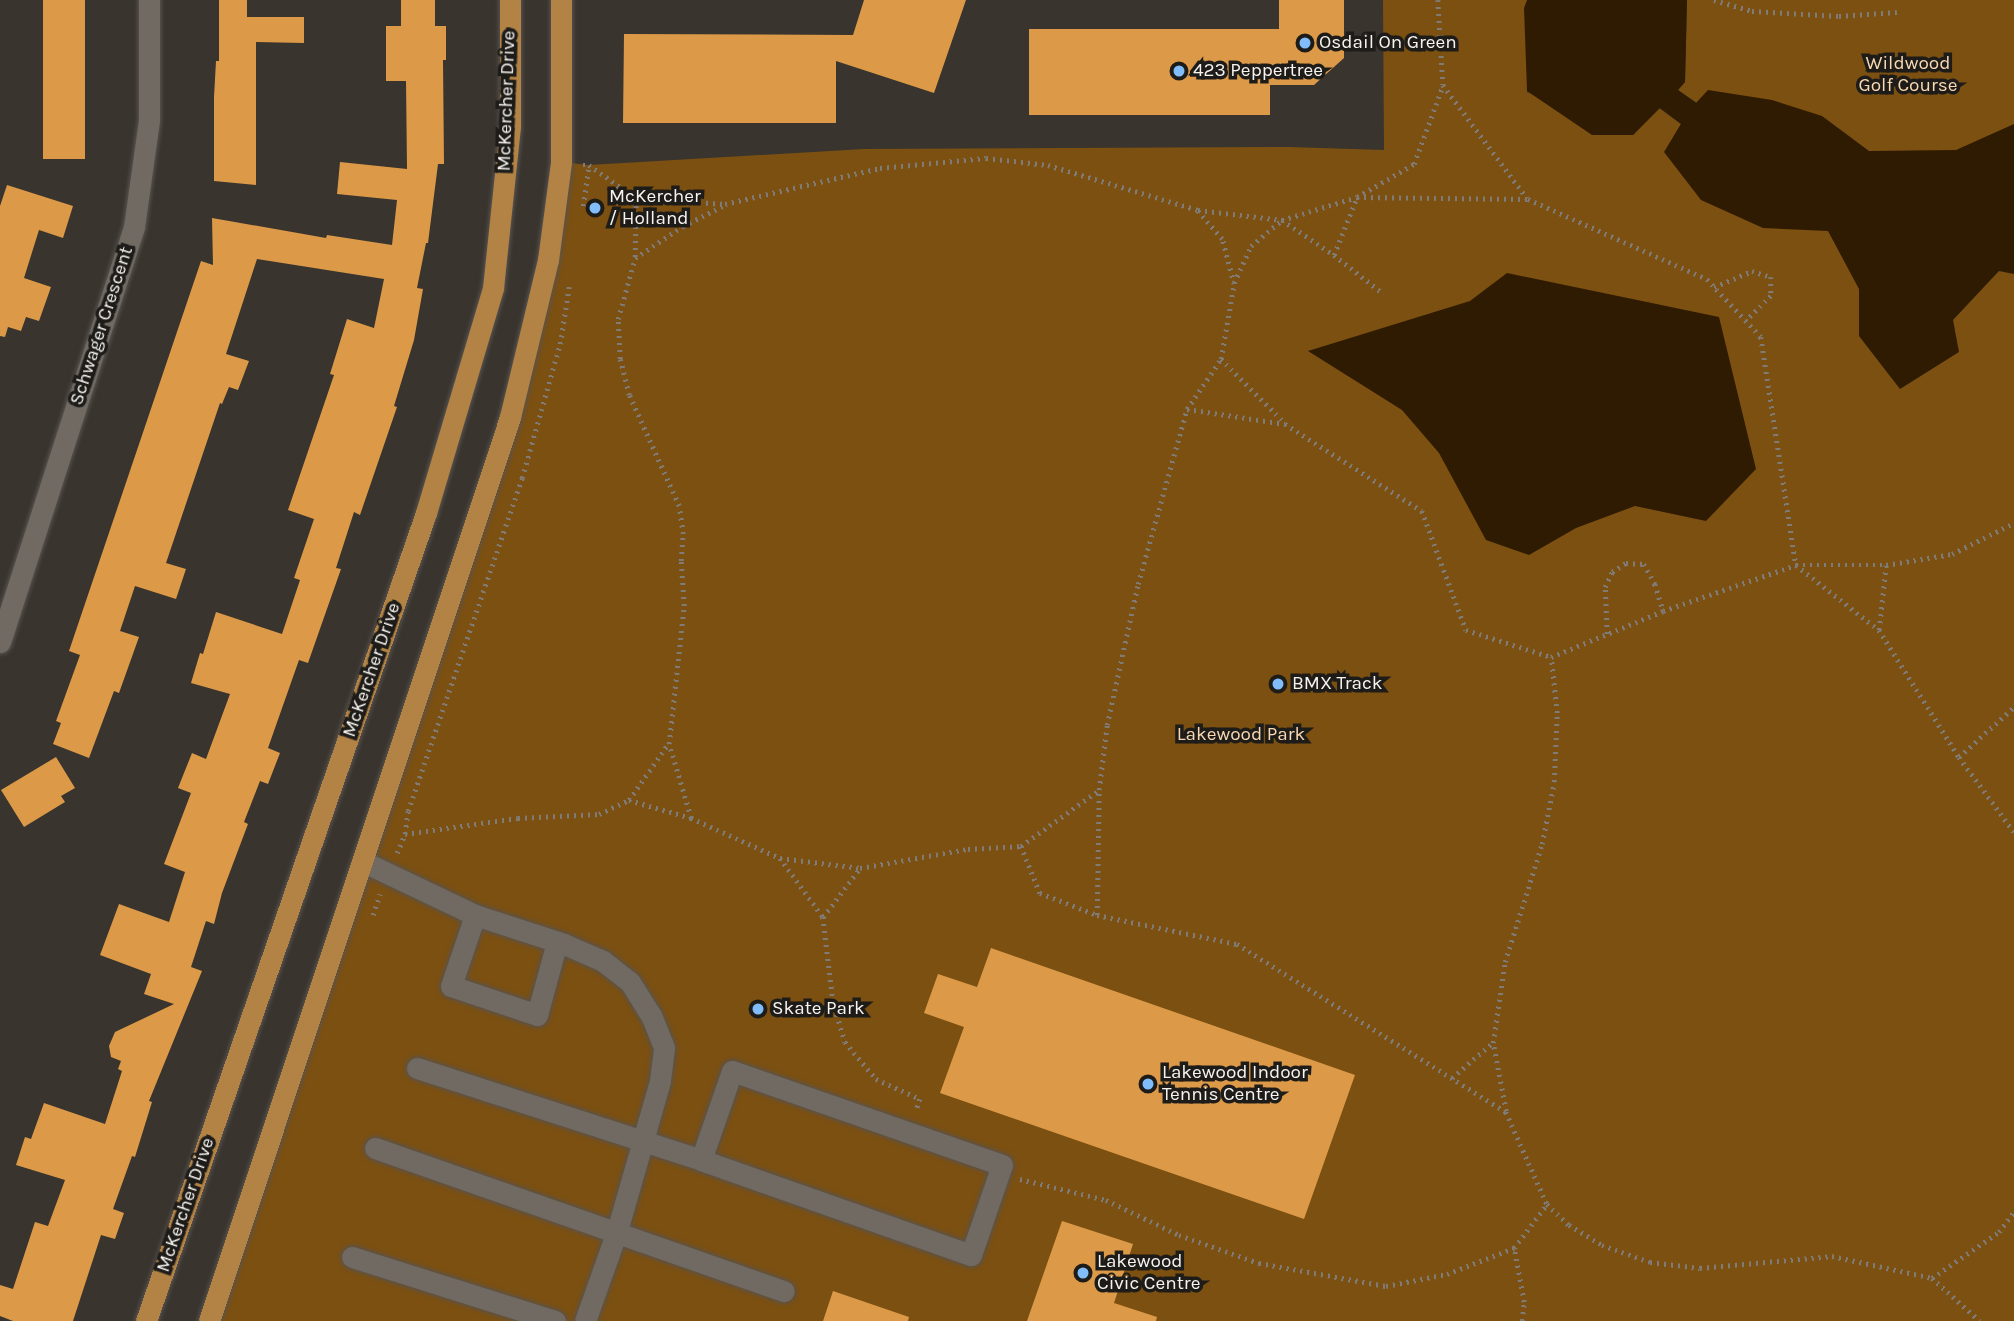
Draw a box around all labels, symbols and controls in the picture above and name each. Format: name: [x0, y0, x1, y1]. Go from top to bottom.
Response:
street label: McKercher Drive: [493, 30, 521, 172]
place label: Osdail On Green: [1319, 32, 1457, 54]
marker: Osdail On Green: [1297, 35, 1313, 51]
park label: Wildwood Golf Course: [1858, 53, 1958, 97]
place label: 423 Peppertree: [1193, 60, 1323, 82]
marker: 423 Peppertree: [1171, 63, 1187, 79]
place label: McKercher / Holland: [609, 186, 701, 230]
marker: McKercher / Holland: [587, 200, 603, 216]
street label: Schwager Crescent: [66, 244, 138, 408]
street label: McKercher Drive: [338, 600, 406, 740]
place label: BMX Track: [1292, 673, 1383, 695]
marker: BMX Track: [1270, 676, 1286, 692]
park label: Lakewood Park: [1177, 724, 1305, 746]
place label: Skate Park: [772, 998, 865, 1020]
marker: Skate Park: [750, 1001, 766, 1017]
place label: Lakewood Indoor Tennis Centre: [1162, 1062, 1308, 1106]
marker: Lakewood Indoor Tennis Centre: [1140, 1076, 1156, 1092]
street label: McKercher Drive: [152, 1135, 220, 1275]
place label: Lakewood Civic Centre: [1097, 1251, 1200, 1295]
marker: Lakewood Civic Centre: [1075, 1265, 1091, 1281]

